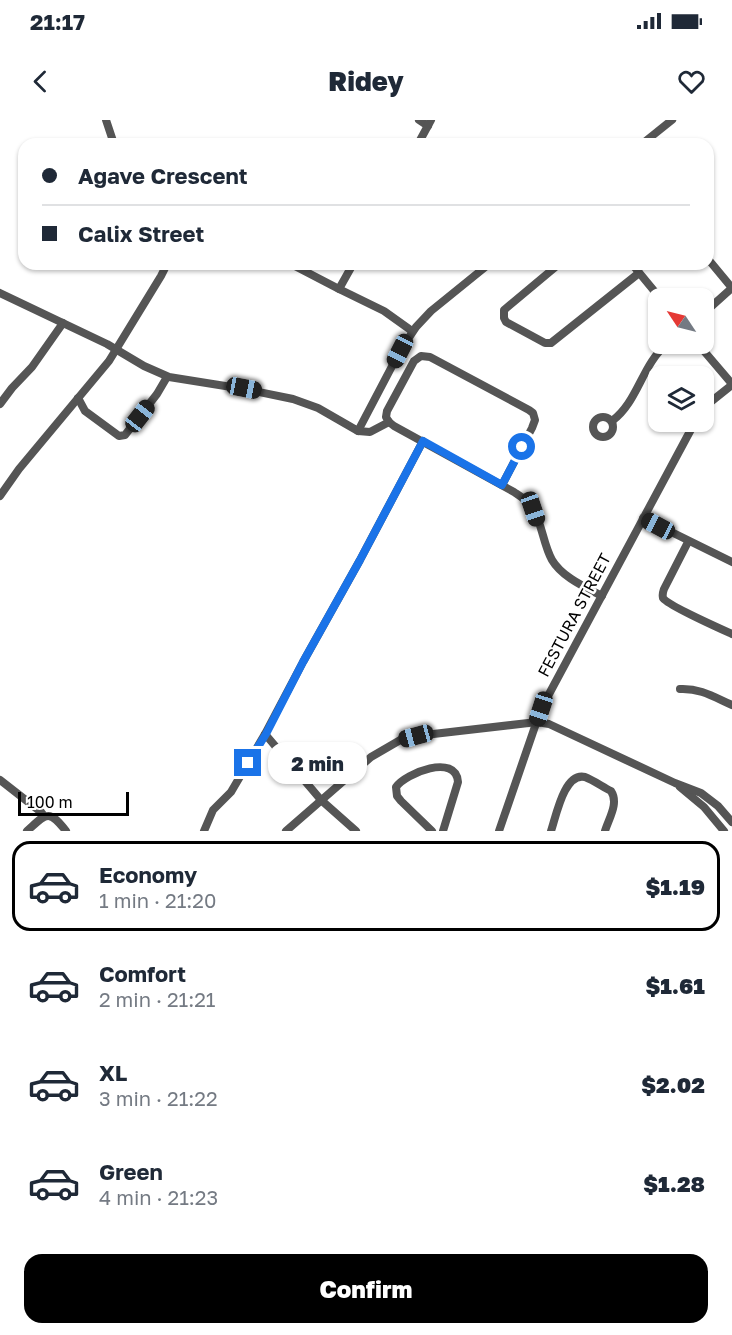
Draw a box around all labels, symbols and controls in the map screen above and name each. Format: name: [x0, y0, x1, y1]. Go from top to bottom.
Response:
text: 21:17: [30, 8, 85, 35]
icon: back: [24, 65, 57, 98]
text: Ridey: [328, 65, 404, 97]
icon: heart: [675, 65, 708, 98]
text: Agave Crescent: [78, 162, 248, 189]
text: Calix Street: [78, 220, 204, 247]
north arrow: [648, 288, 714, 354]
map controls: [648, 288, 714, 432]
car: [384, 331, 416, 371]
button: layers: [648, 366, 714, 432]
car: [225, 376, 263, 400]
car: [122, 396, 158, 436]
route start: [508, 433, 535, 460]
car: [519, 489, 547, 529]
car: [638, 510, 678, 542]
street label: FESTURA STREET: [533, 550, 615, 680]
car: [527, 689, 555, 729]
car: [396, 723, 436, 749]
callout: 2 min: [269, 742, 368, 784]
route end: [234, 749, 261, 776]
text: 2 min: [291, 751, 344, 775]
scale bar: [18, 789, 129, 816]
text: 100 m: [27, 792, 73, 812]
icon: car: [27, 859, 81, 913]
text: Economy: [99, 861, 197, 888]
text: $1.19: [645, 873, 705, 900]
text: 1 min · 21:20: [99, 888, 216, 912]
icon: car: [27, 958, 81, 1012]
text: Comfort: [99, 960, 186, 987]
text: $1.61: [645, 972, 705, 999]
text: 2 min · 21:21: [99, 987, 216, 1011]
icon: car: [27, 1057, 81, 1111]
text: XL: [99, 1059, 127, 1086]
text: $2.02: [641, 1071, 705, 1098]
text: 3 min · 21:22: [99, 1086, 218, 1110]
icon: car: [27, 1156, 81, 1210]
text: Green: [99, 1158, 163, 1185]
text: $1.28: [643, 1170, 705, 1197]
text: 4 min · 21:23: [99, 1185, 218, 1209]
button: Confirm: [24, 1254, 708, 1323]

